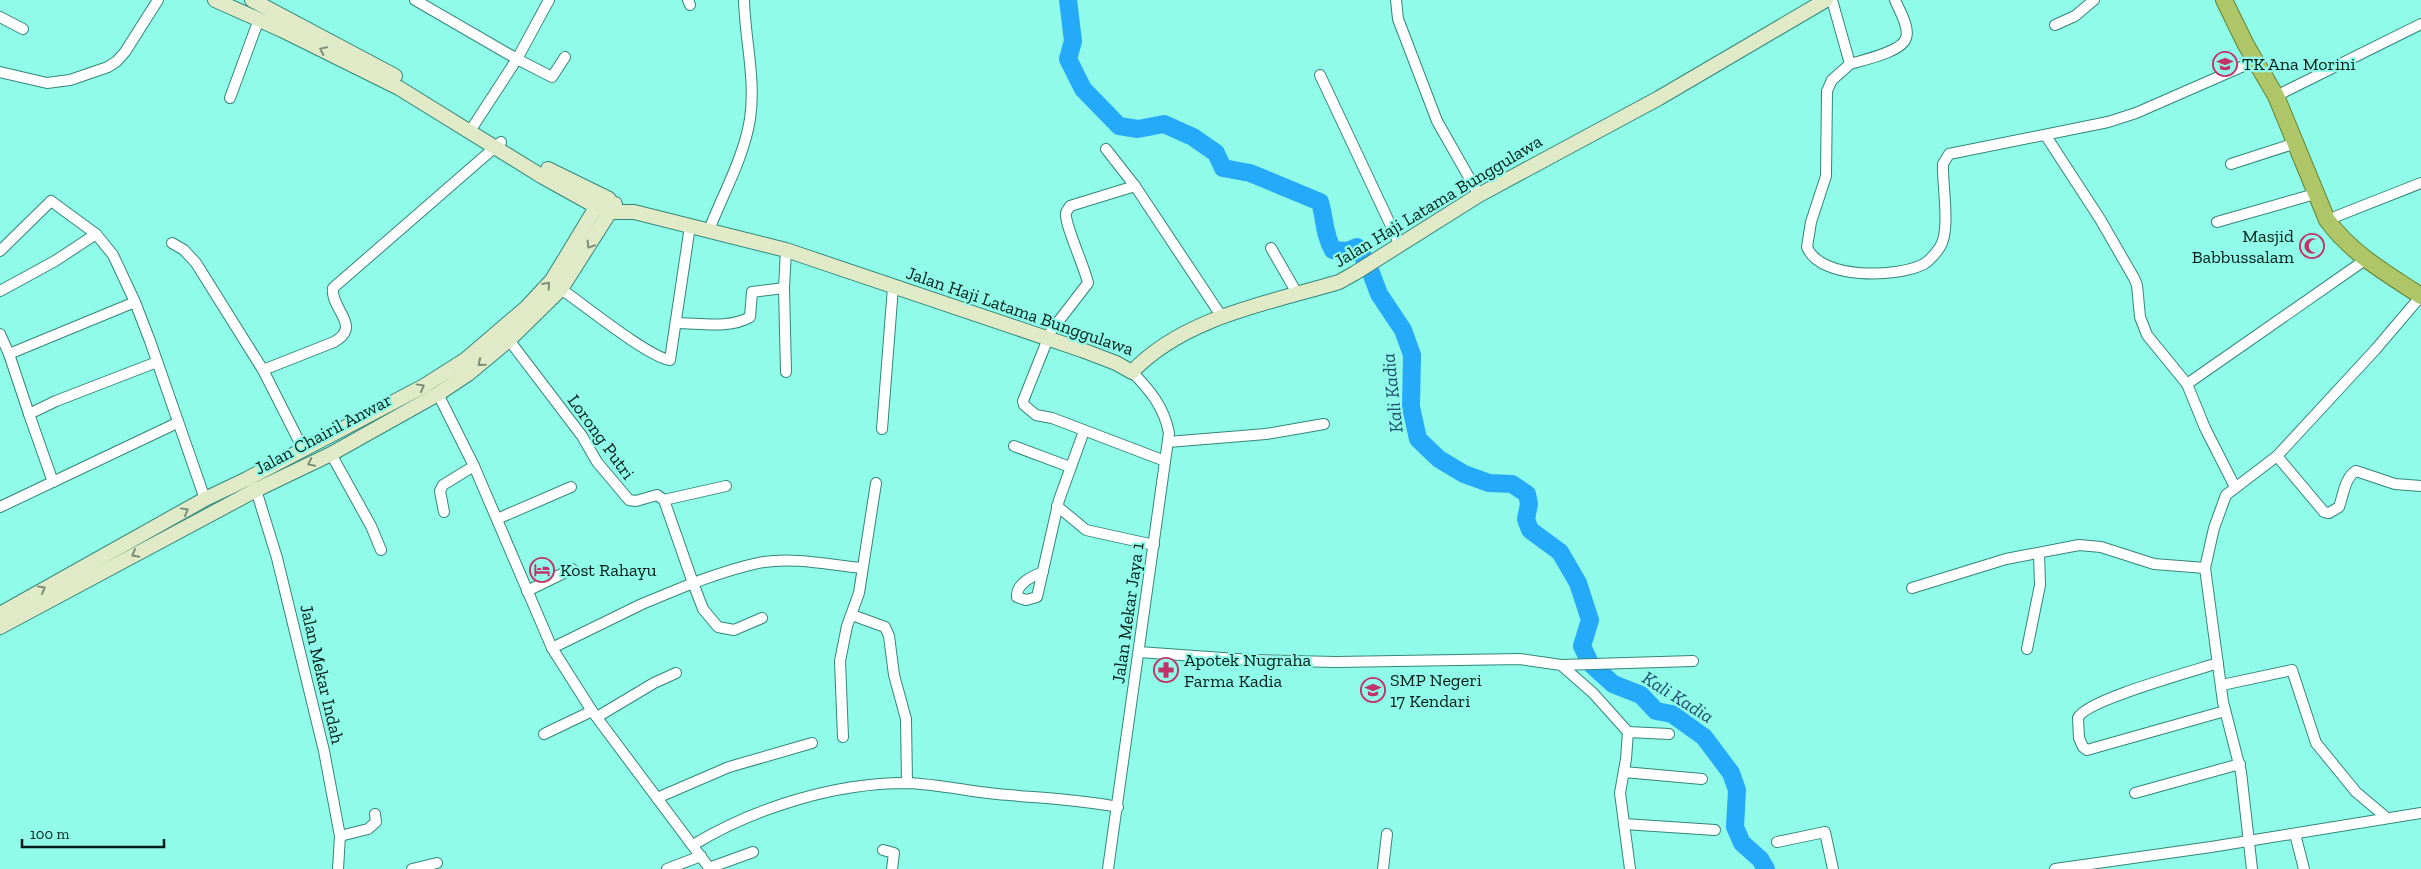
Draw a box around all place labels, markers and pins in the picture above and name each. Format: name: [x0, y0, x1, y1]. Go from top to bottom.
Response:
school or university icon: TK Ana Morini: [2212, 51, 2238, 77]
place label: TK Ana Morini: [2242, 53, 2355, 75]
place label: Masjid Babbussalam: [2192, 225, 2294, 268]
mosque icon: Masjid Babbussalam: [2299, 233, 2325, 259]
hotel icon: Kost Rahayu: [529, 557, 555, 583]
place label: Kost Rahayu: [560, 559, 657, 581]
place label: Apotek Nugraha Farma Kadia: [1184, 649, 1311, 692]
pharmacy icon: Apotek Nugraha Farma Kadia: [1153, 657, 1179, 683]
place label: SMP Negeri 17 Kendari: [1390, 669, 1482, 712]
school or university icon: SMP Negeri 17 Kendari: [1360, 677, 1386, 703]

